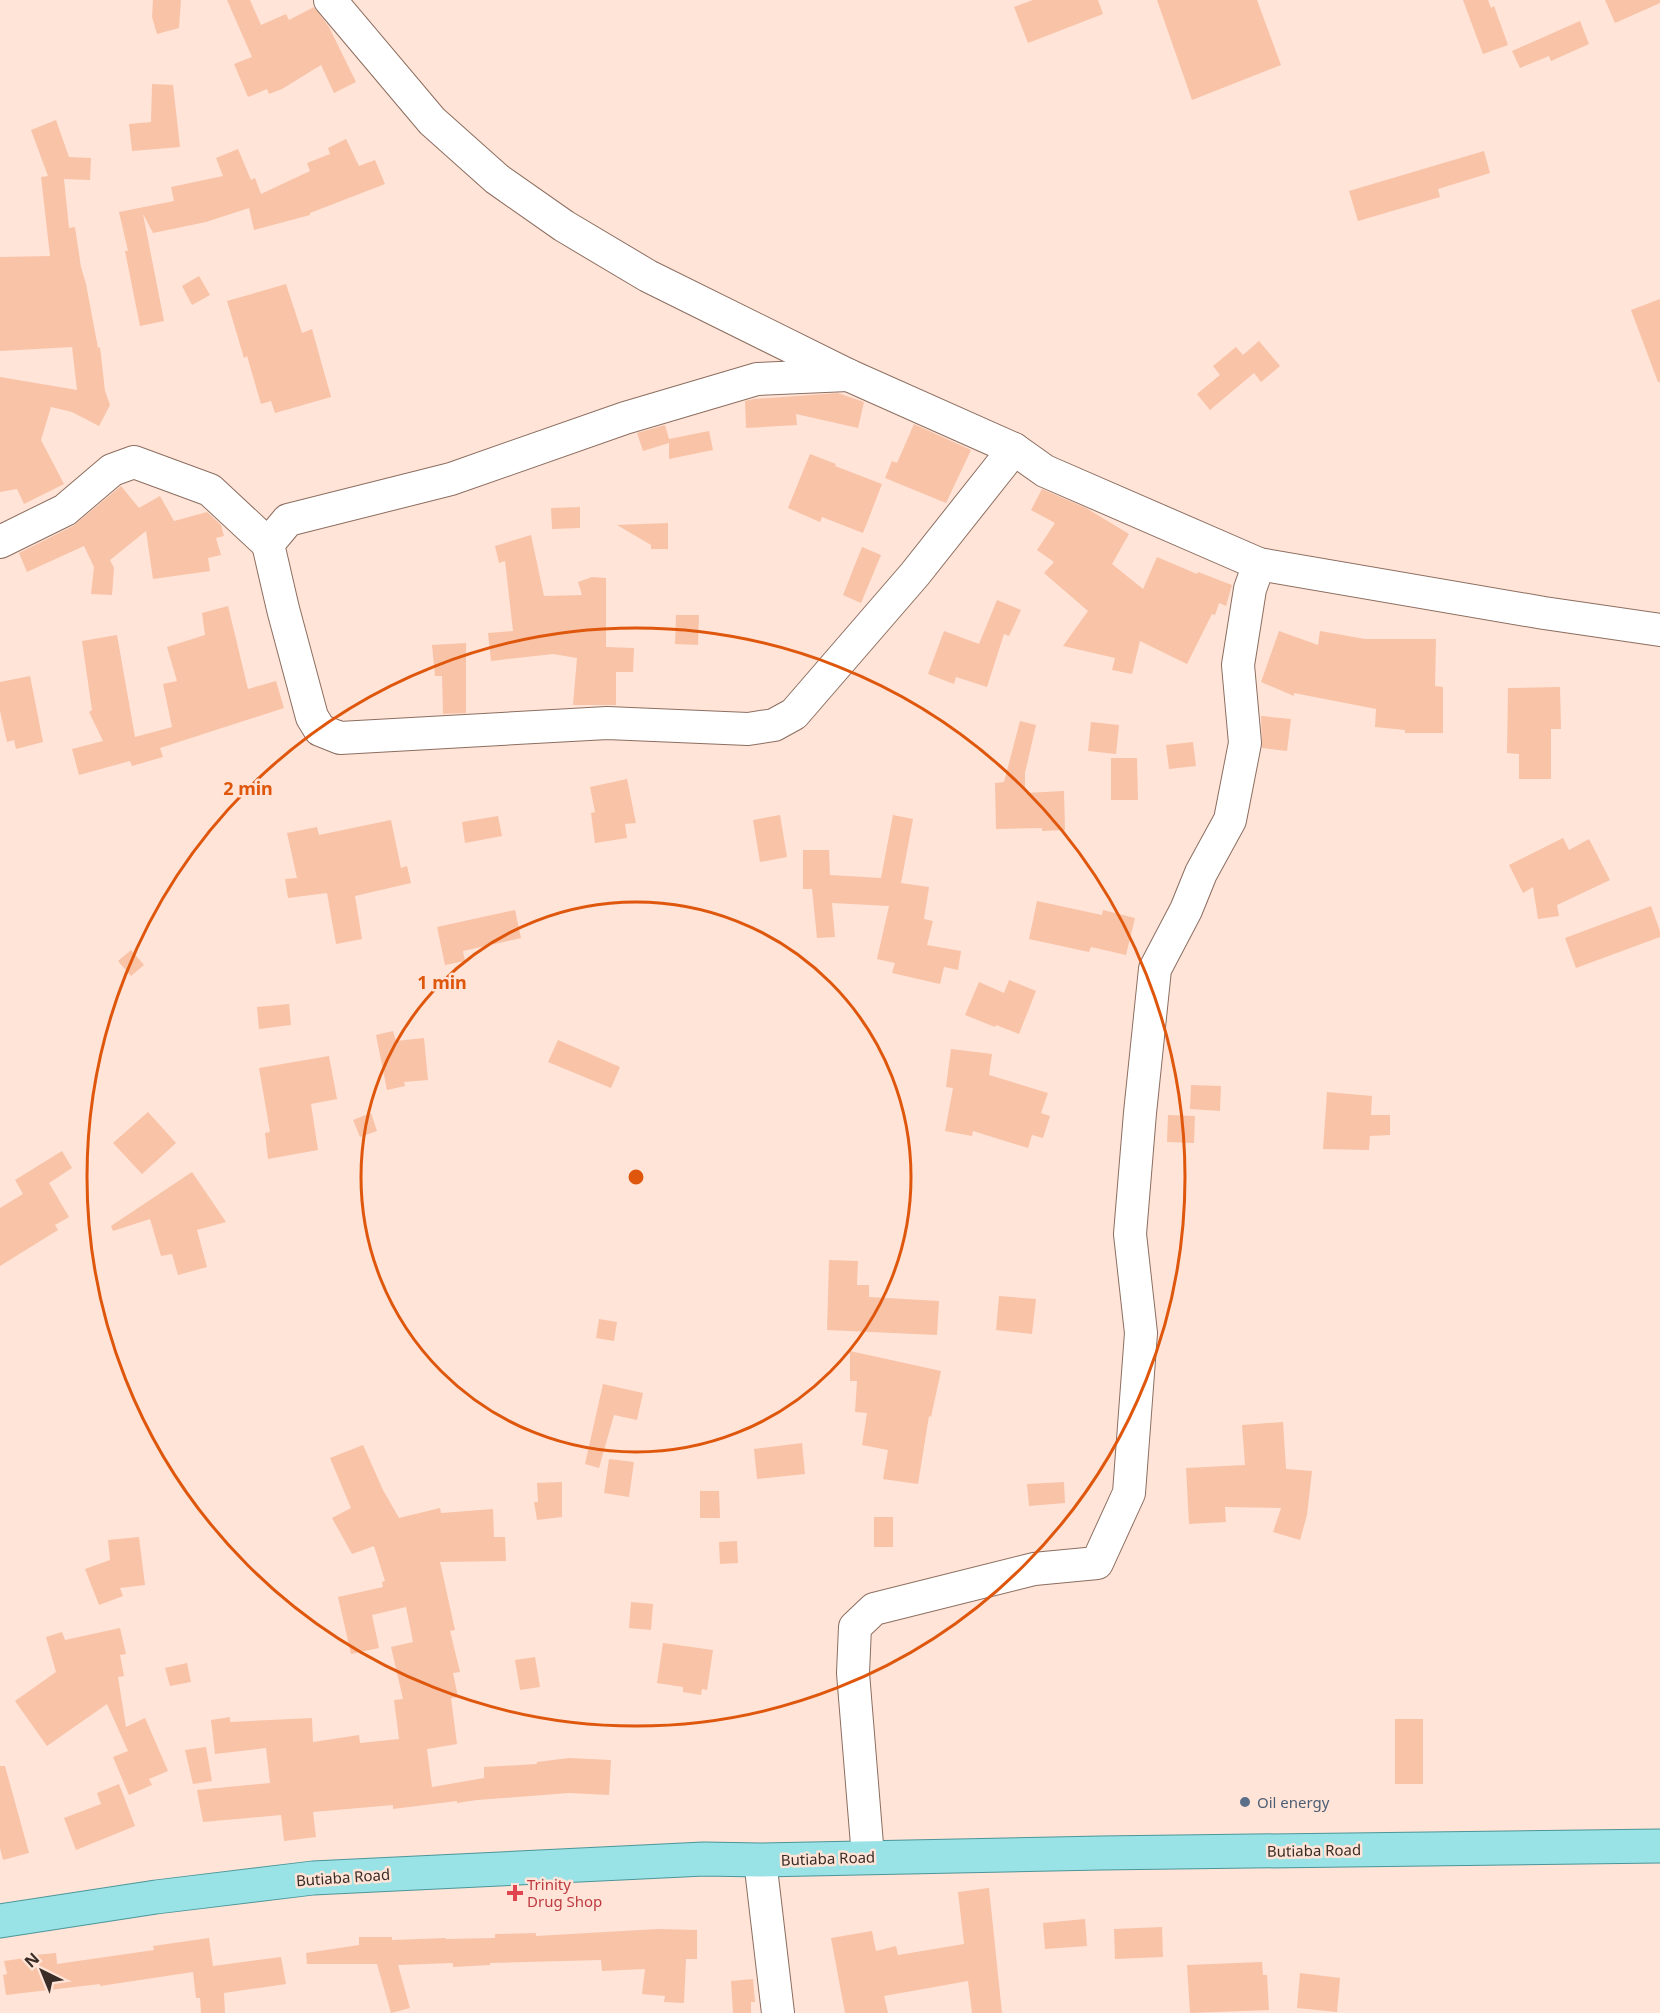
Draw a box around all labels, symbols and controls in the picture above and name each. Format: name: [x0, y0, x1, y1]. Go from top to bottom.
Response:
text: 2 min: [223, 776, 273, 800]
text: 1 min: [417, 970, 467, 994]
centre of rings: [626, 1167, 646, 1187]
place label: Oil energy: [1257, 1792, 1330, 1812]
marker: Oil energy: [1238, 1795, 1252, 1809]
street label: Butiaba Road: [1267, 1839, 1361, 1861]
street label: Butiaba Road: [781, 1846, 875, 1870]
street label: Butiaba Road: [295, 1864, 391, 1890]
place label: Trinity Drug Shop: [527, 1874, 602, 1911]
marker: Trinity Drug Shop: [508, 1886, 522, 1900]
north arrow: [12, 1941, 72, 2001]
text: N: [20, 1948, 44, 1973]

